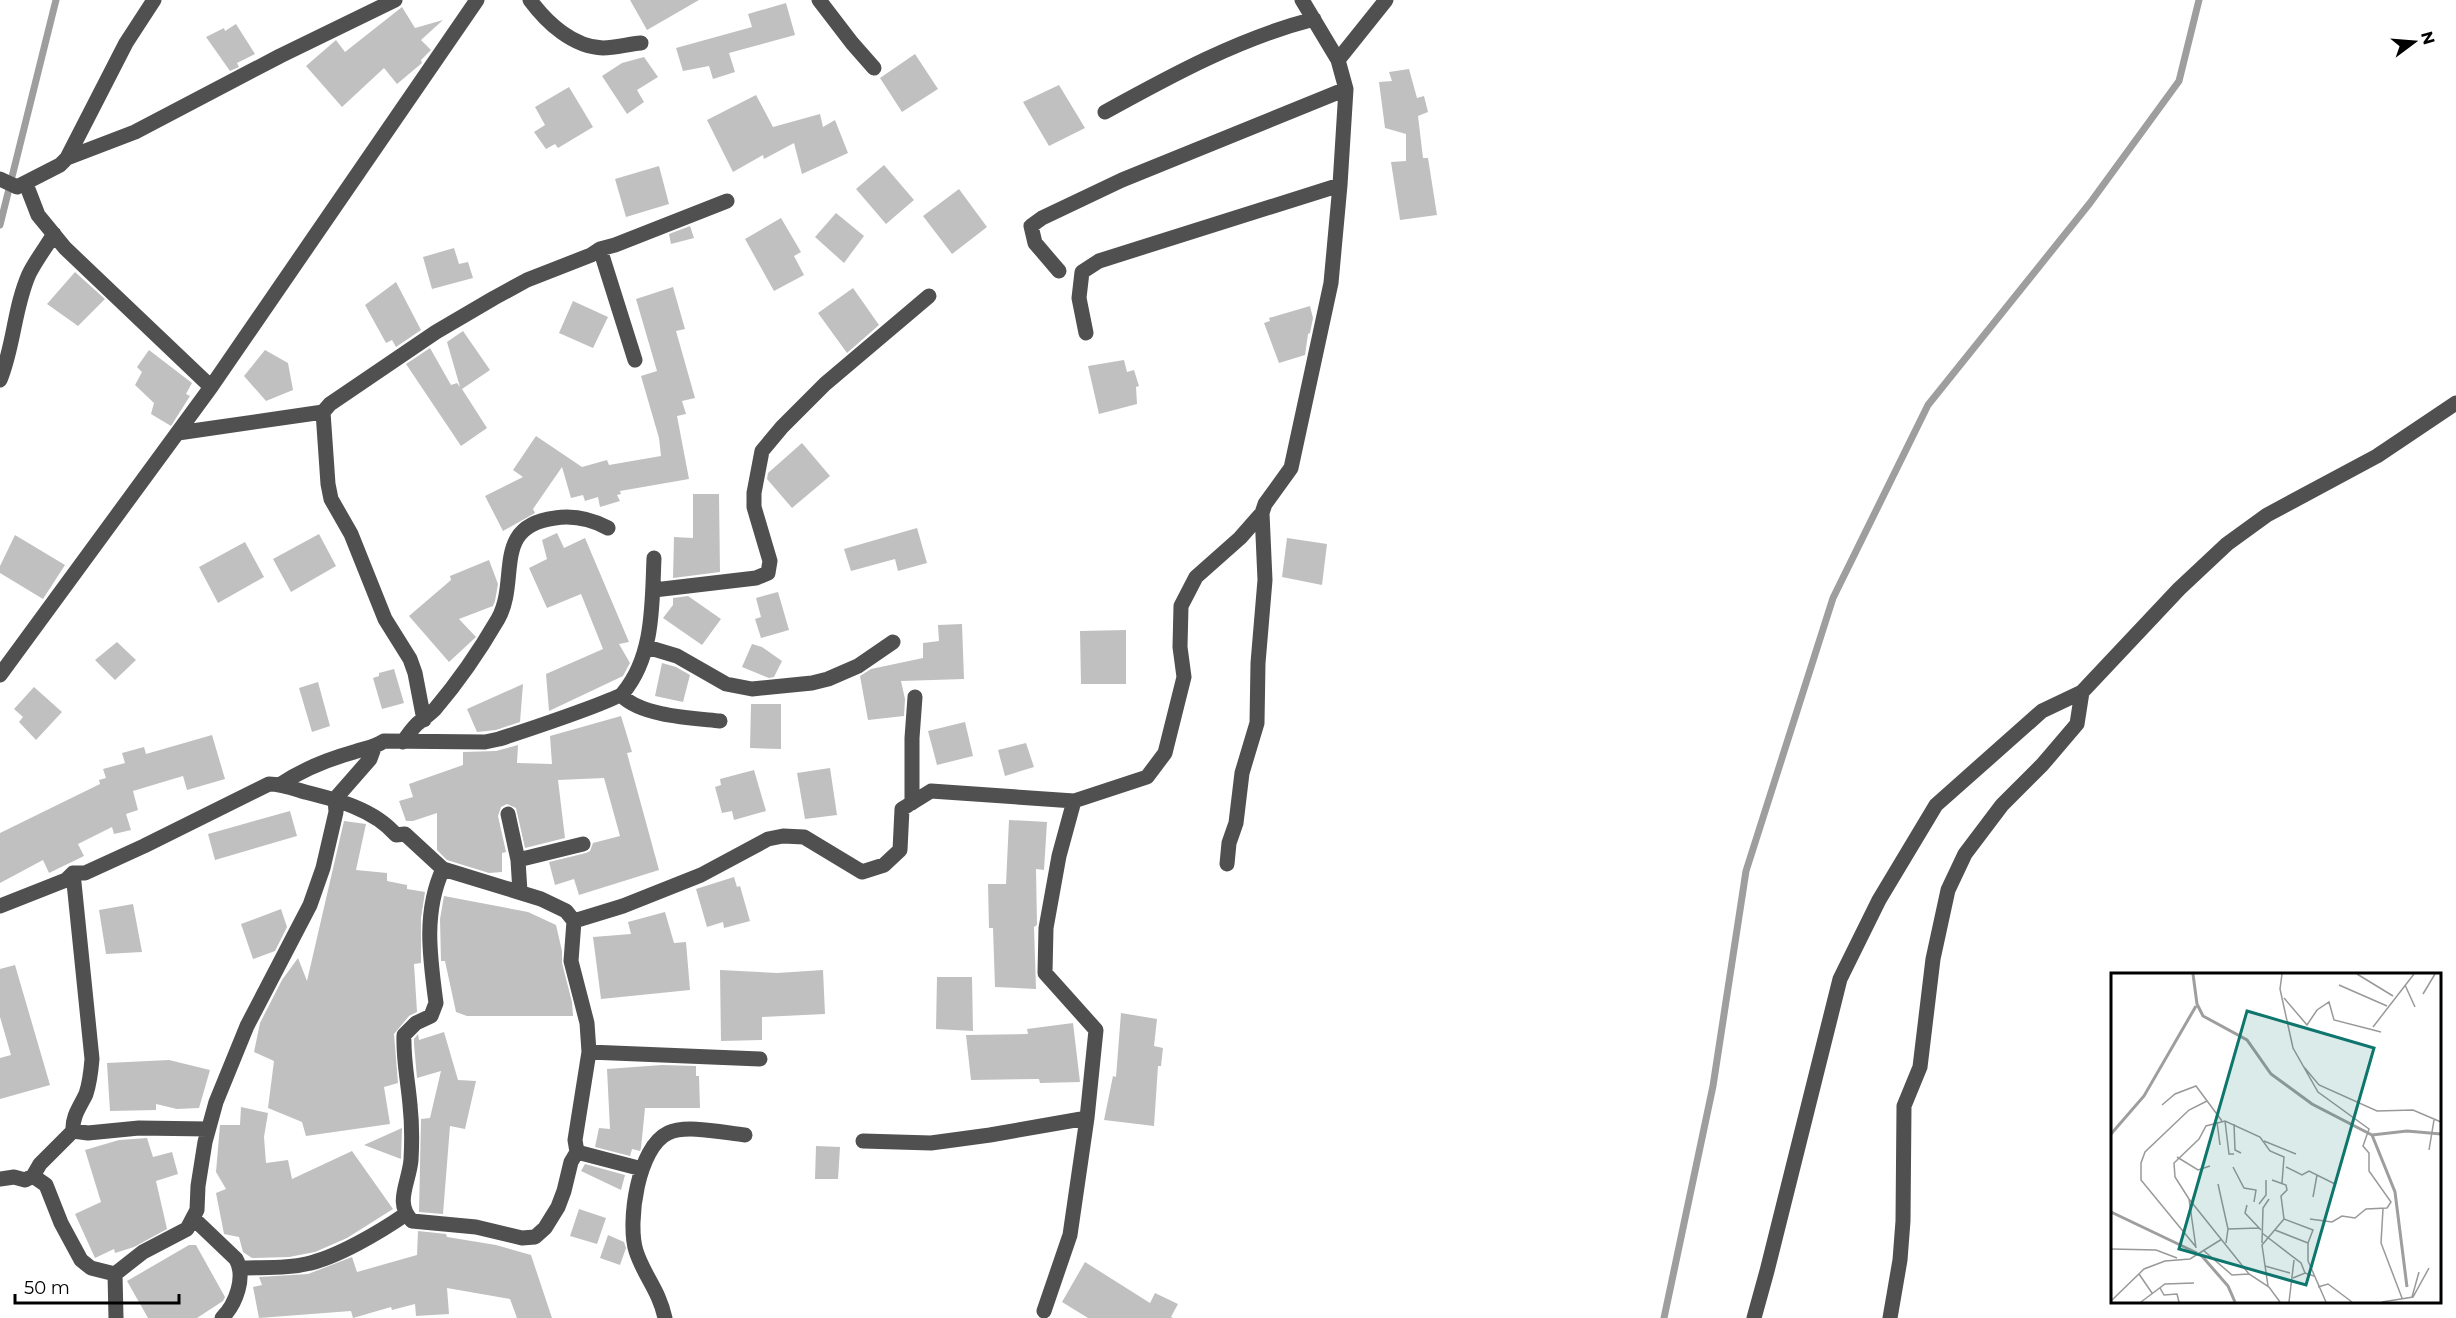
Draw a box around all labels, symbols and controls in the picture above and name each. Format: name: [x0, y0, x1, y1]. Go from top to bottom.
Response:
north arrow: [2384, 12, 2444, 72]
text: N: [2417, 29, 2439, 47]
inset map: [2111, 973, 2441, 1303]
scale bar: [15, 1267, 178, 1305]
text: 50 m: [24, 1277, 70, 1299]

